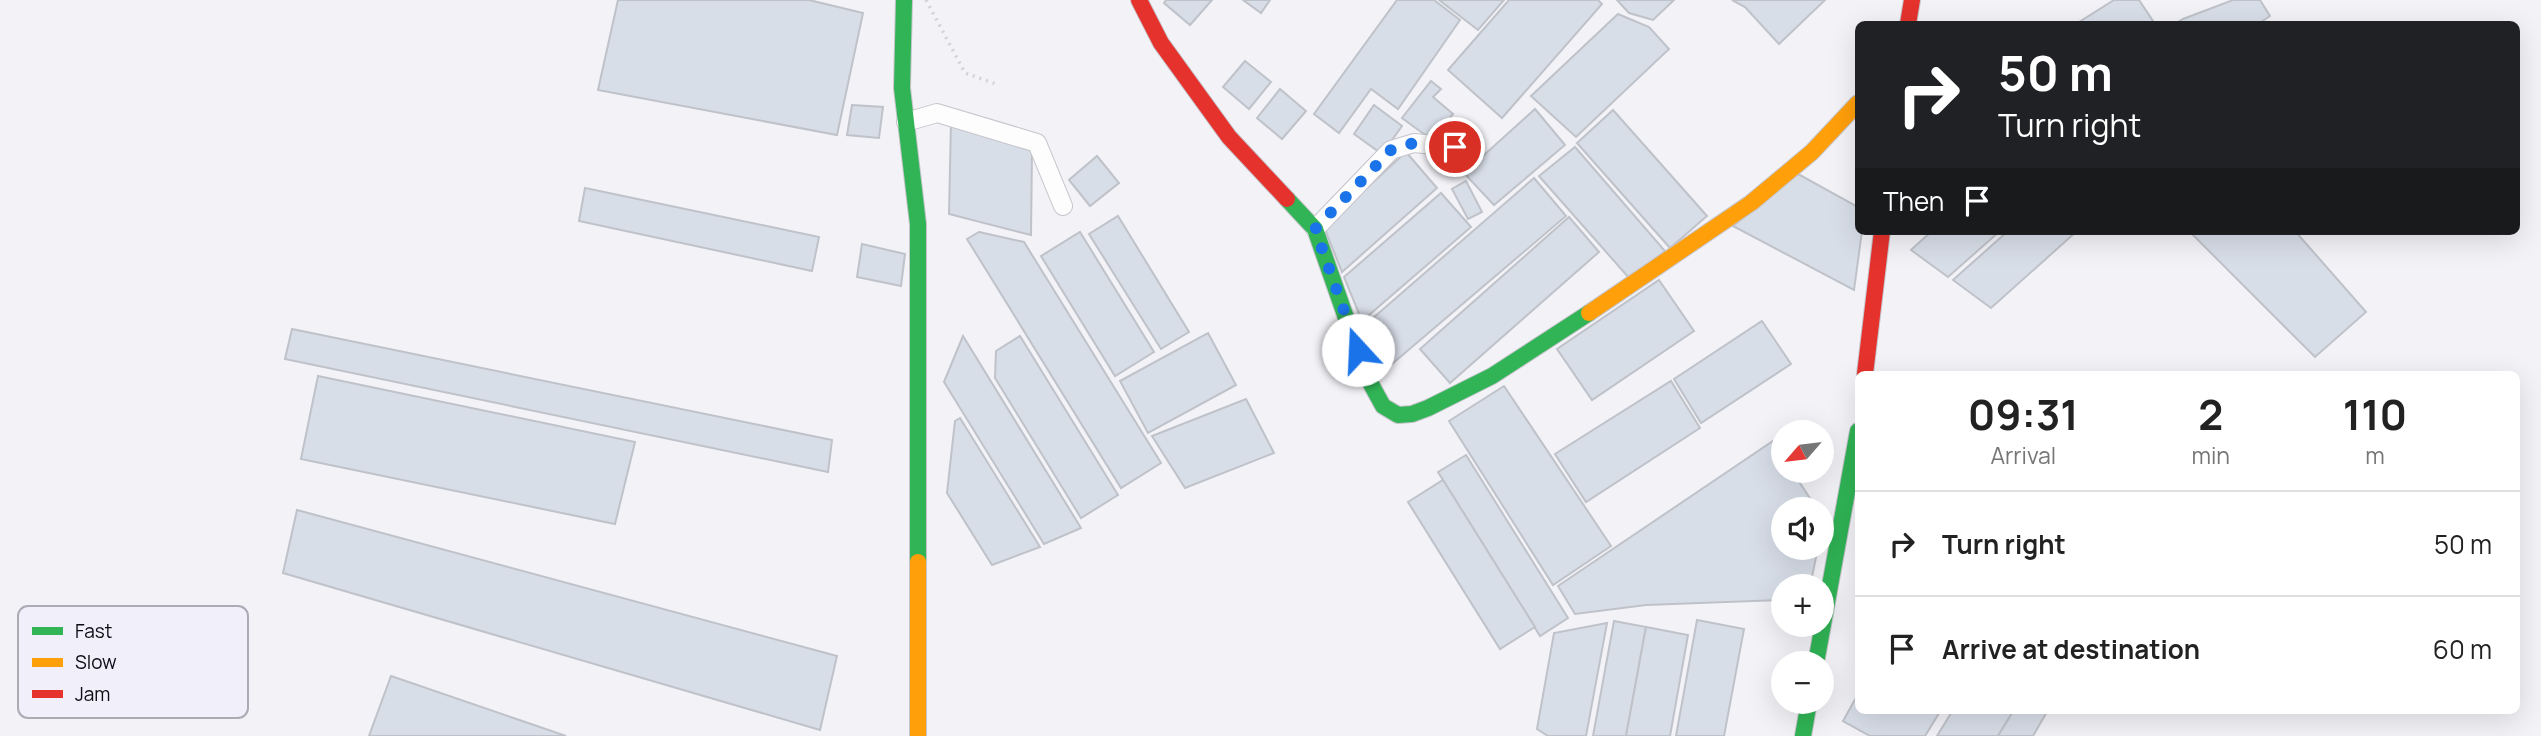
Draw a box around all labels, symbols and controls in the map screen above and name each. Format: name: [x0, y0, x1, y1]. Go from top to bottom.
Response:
text: 50 m: [1998, 39, 2113, 106]
icon: right: [1883, 49, 1974, 140]
text: Turn right: [1998, 103, 2141, 147]
pin: [1425, 117, 1485, 177]
icon: arrive: [1436, 128, 1474, 166]
icon: arrive: [1958, 182, 1996, 220]
text: Then: [1883, 183, 1944, 219]
position arrow: [1321, 313, 1395, 387]
text: 09:31: [1968, 385, 2079, 443]
text: 2: [2198, 385, 2223, 443]
text: 110: [2343, 385, 2407, 443]
north arrow: [1771, 420, 1834, 483]
map controls: [1771, 420, 1834, 714]
text: Arrival: [1990, 439, 2056, 471]
text: min: [2191, 439, 2230, 471]
text: m: [2365, 439, 2385, 471]
button: sound: [1771, 497, 1834, 560]
icon: right: [1883, 525, 1921, 563]
text: Turn right: [1942, 526, 2066, 562]
text: 50 m: [2434, 526, 2492, 562]
button: +: [1771, 574, 1834, 637]
legend: [18, 606, 248, 718]
text: Fast: [75, 618, 112, 644]
icon: arrive: [1883, 630, 1921, 668]
text: Arrive at destination: [1942, 631, 2200, 667]
text: 60 m: [2433, 631, 2492, 667]
text: Slow: [75, 649, 117, 675]
button: −: [1771, 651, 1834, 714]
text: Jam: [75, 681, 110, 707]

